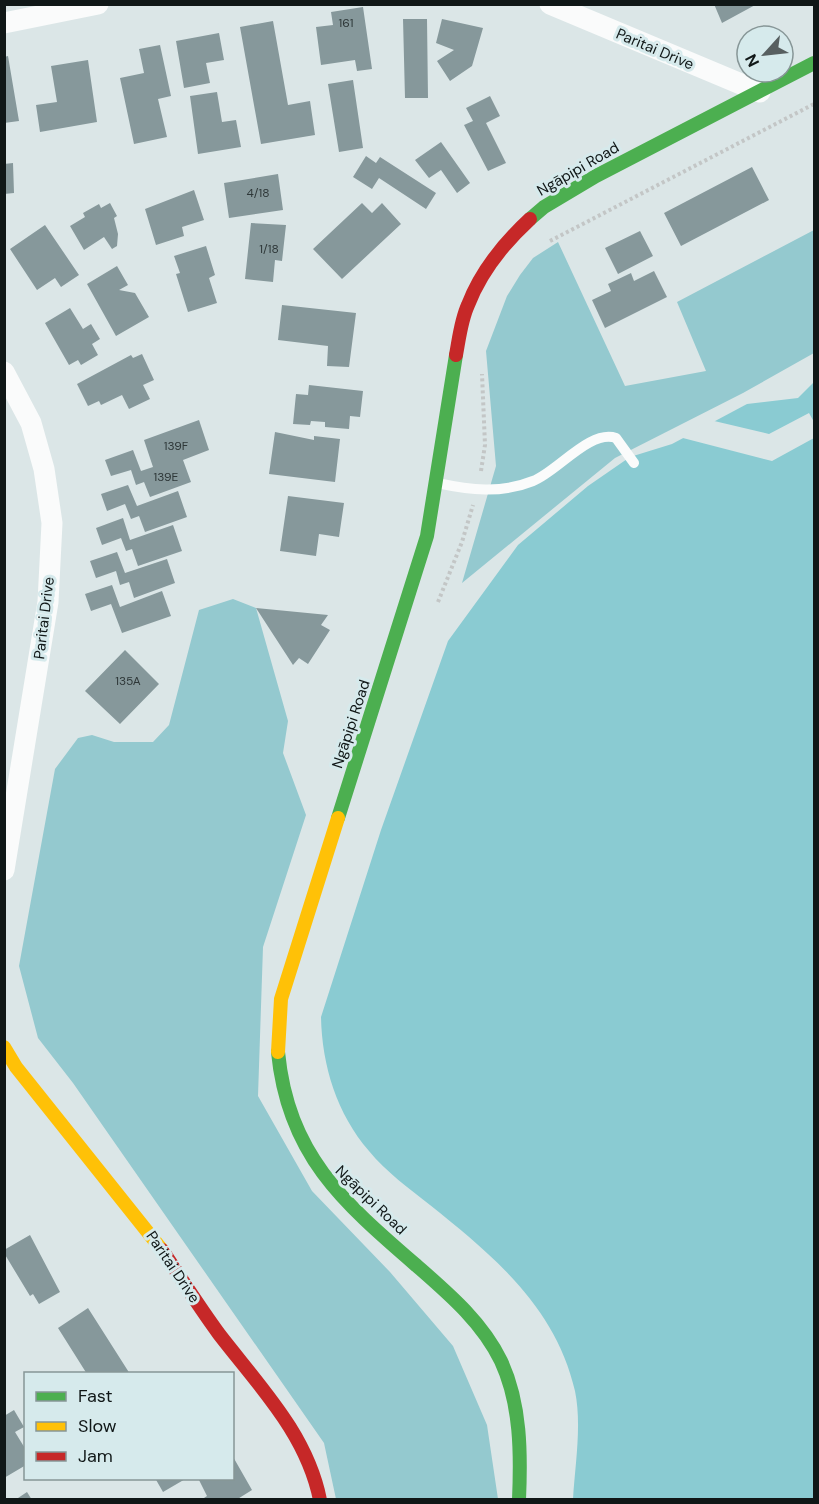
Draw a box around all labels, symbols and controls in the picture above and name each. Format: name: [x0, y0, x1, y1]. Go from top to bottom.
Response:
house number: 161: [338, 15, 354, 31]
street label: Paritai Drive: [613, 24, 697, 74]
north arrow: [735, 24, 795, 84]
text: N: [740, 51, 764, 71]
street label: Ngāpipi Road: [533, 137, 623, 201]
house number: 4/18: [246, 185, 270, 201]
house number: 1/18: [259, 241, 279, 257]
house number: 139F: [164, 438, 189, 454]
house number: 139E: [154, 469, 179, 485]
street label: Paritai Drive: [29, 576, 59, 660]
house number: 135A: [115, 673, 141, 689]
street label: Ngāpipi Road: [327, 677, 375, 771]
street label: Ngāpipi Road: [331, 1161, 411, 1239]
street label: Paritai Drive: [142, 1227, 204, 1307]
legend: [24, 1372, 234, 1480]
text: Fast: [78, 1384, 113, 1408]
text: Slow: [78, 1414, 117, 1438]
text: Jam: [78, 1444, 113, 1468]

